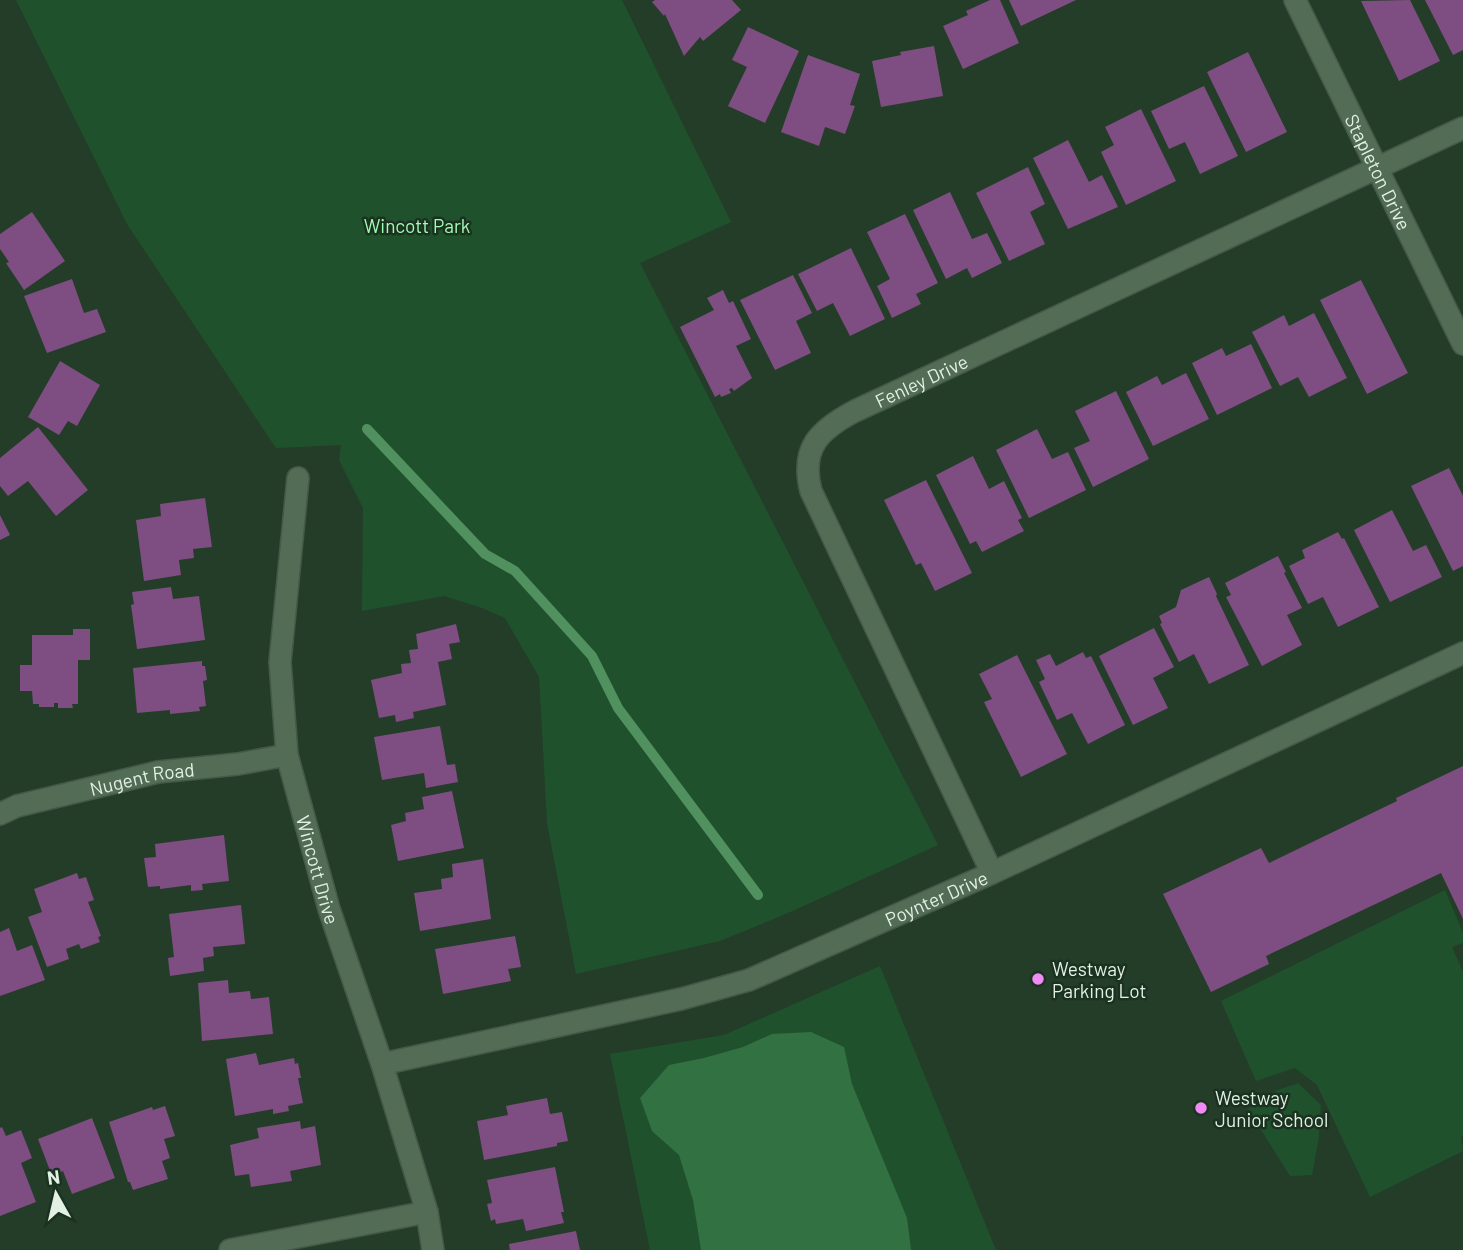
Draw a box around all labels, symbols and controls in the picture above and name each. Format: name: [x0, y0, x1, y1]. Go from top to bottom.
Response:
street label: Stapleton Drive: [1341, 110, 1417, 233]
park label: Wincott Park: [364, 214, 470, 237]
street label: Fenley Drive: [871, 349, 971, 412]
street label: Nugent Road: [87, 757, 195, 800]
street label: Wincott Drive: [292, 813, 345, 927]
street label: Poynter Drive: [881, 865, 991, 930]
place label: Westway Parking Lot: [1052, 957, 1146, 1002]
marker: Westway Parking Lot: [1030, 971, 1046, 987]
place label: Westway Junior School: [1215, 1086, 1328, 1131]
marker: Westway Junior School: [1193, 1100, 1209, 1116]
north arrow: [21, 1159, 91, 1229]
text: N: [46, 1164, 61, 1189]

